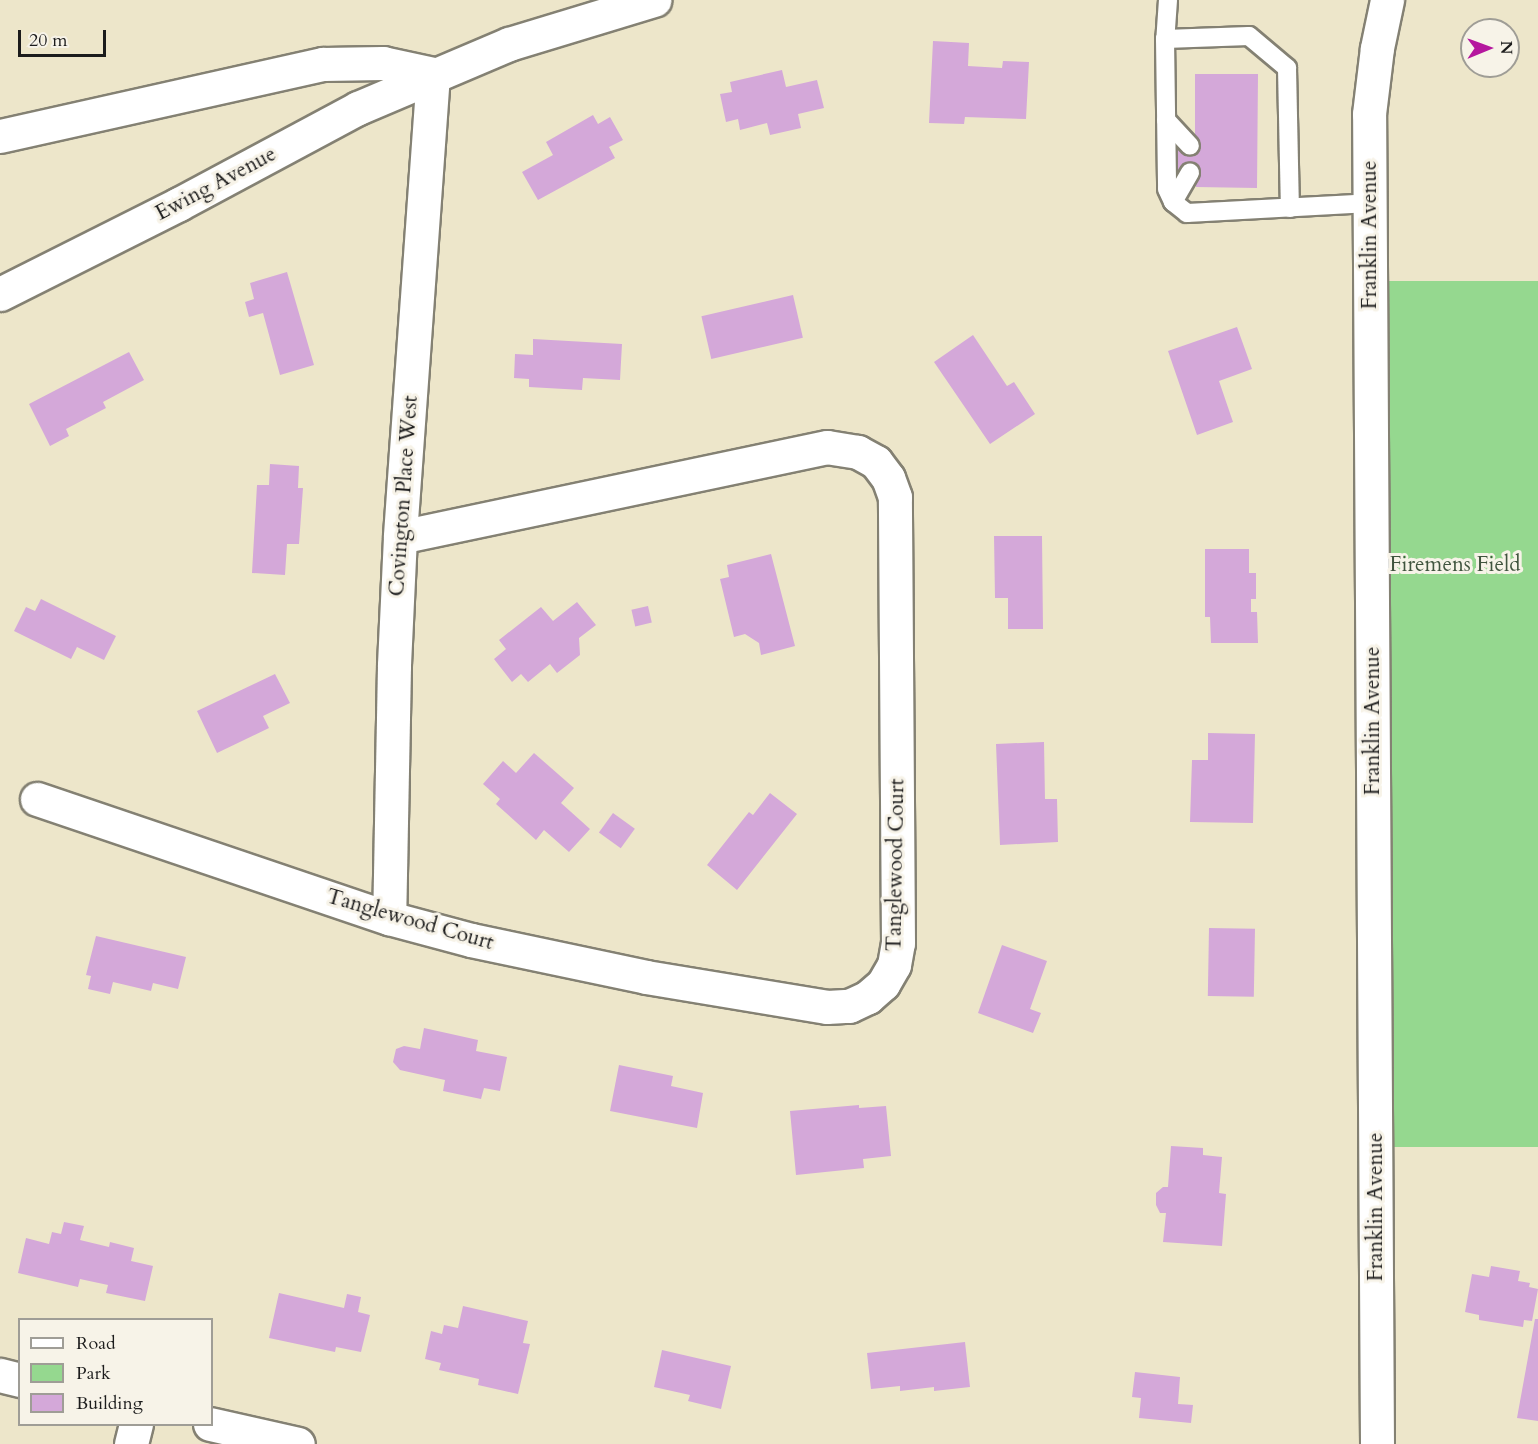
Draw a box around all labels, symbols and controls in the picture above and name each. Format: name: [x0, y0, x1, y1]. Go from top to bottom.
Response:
scale bar: [21, 18, 110, 56]
north arrow: [1460, 18, 1520, 78]
text: 20 m: [29, 28, 68, 53]
text: N: [1495, 41, 1517, 55]
street label: Ewing Avenue: [151, 142, 281, 226]
street label: Franklin Avenue: [1357, 161, 1383, 309]
street label: Covington Place West: [384, 395, 424, 597]
park label: Firemens Field: [1390, 552, 1520, 578]
street label: Franklin Avenue: [1360, 647, 1386, 795]
street label: Tanglewood Court: [882, 778, 910, 952]
street label: Tanglewood Court: [324, 884, 496, 956]
street label: Franklin Avenue: [1363, 1133, 1389, 1281]
legend: [18, 1318, 213, 1426]
text: Road: [76, 1331, 116, 1356]
text: Park: [76, 1361, 111, 1386]
text: Building: [76, 1391, 143, 1416]

